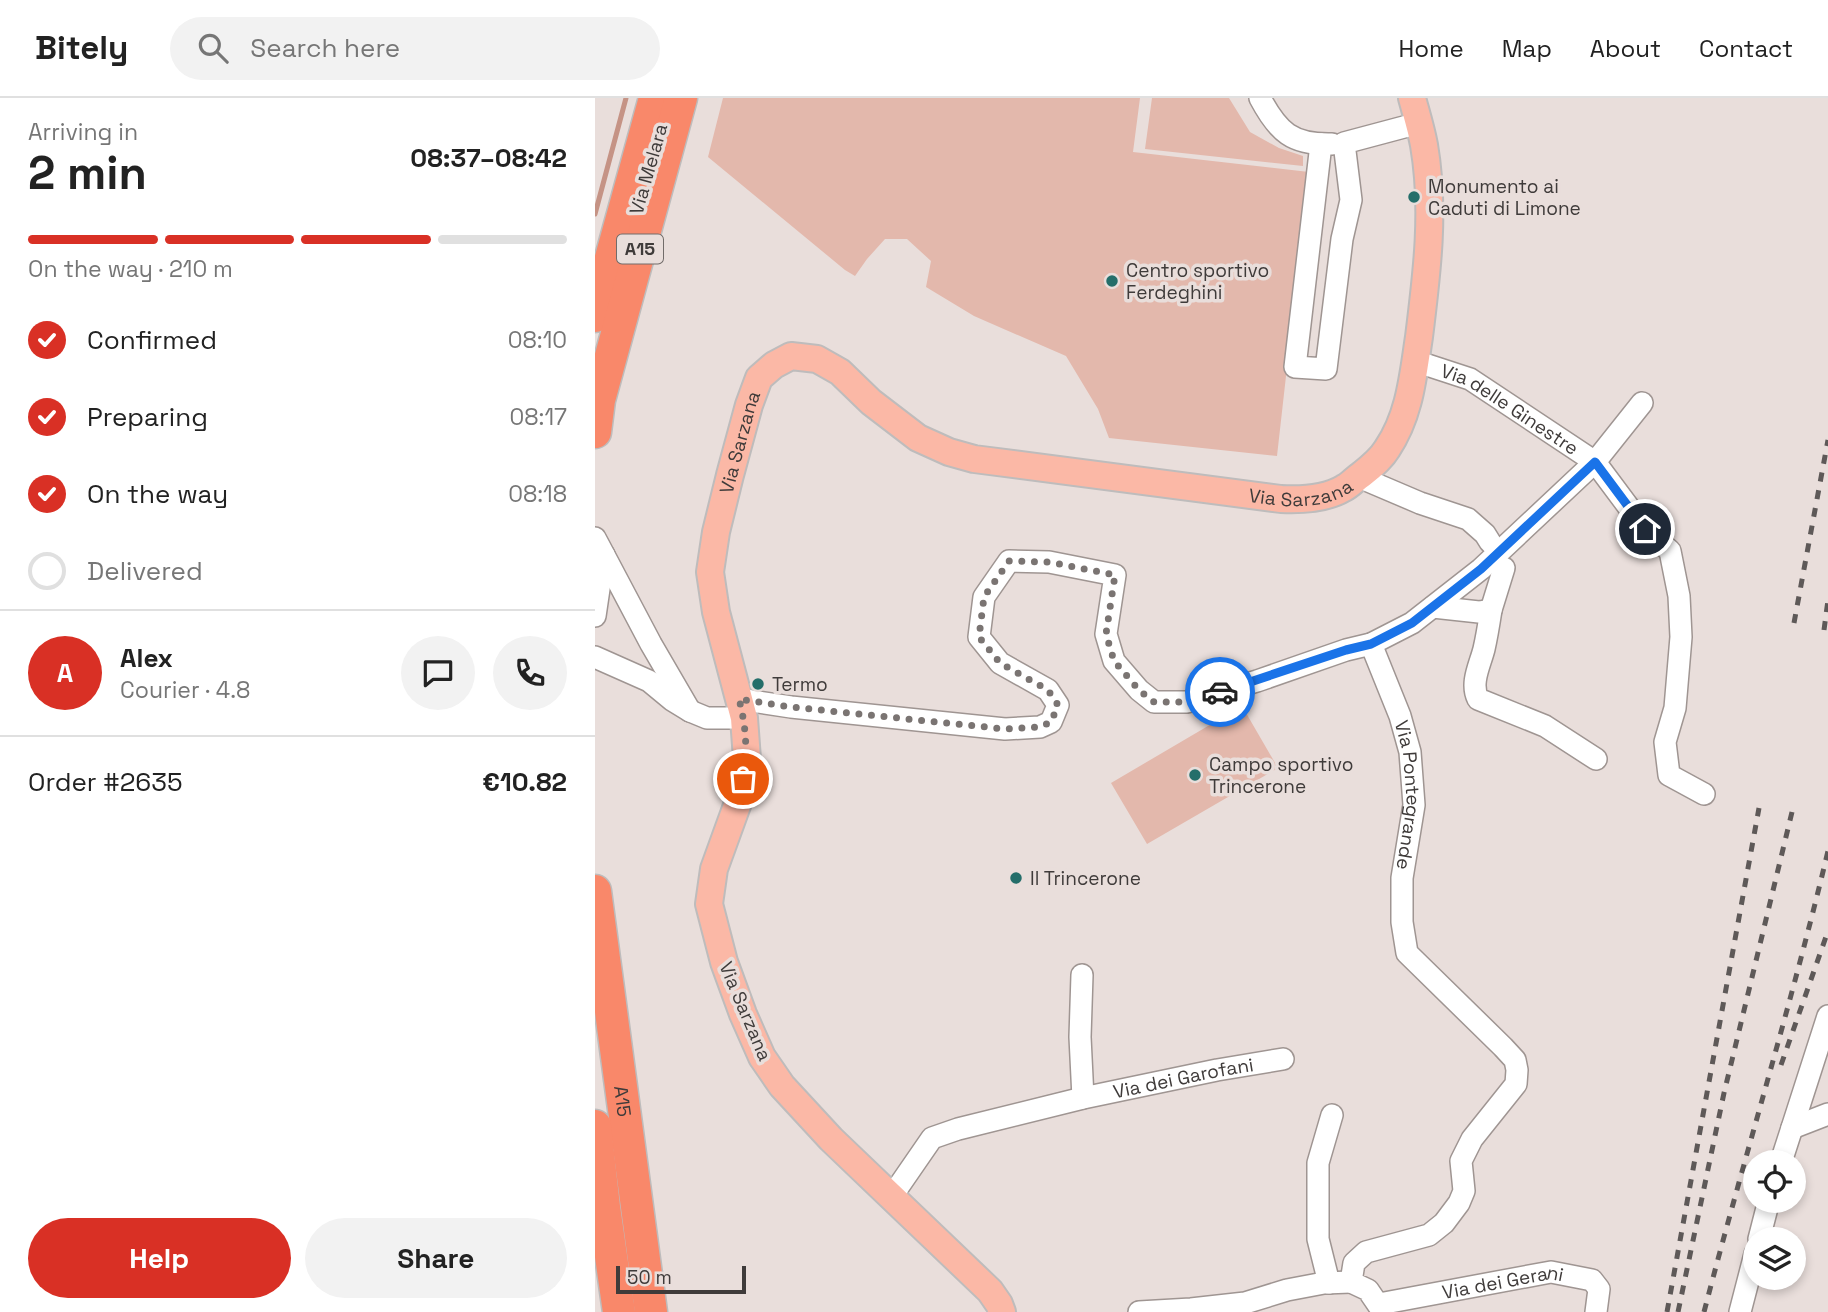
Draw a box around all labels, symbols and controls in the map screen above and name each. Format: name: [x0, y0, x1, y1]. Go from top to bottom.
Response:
search box: [170, 17, 660, 80]
text: Bitely: [35, 27, 128, 69]
icon: search: [194, 29, 232, 67]
text: Search here: [250, 31, 400, 65]
text: Home: [1398, 33, 1464, 64]
text: Map: [1502, 33, 1552, 64]
text: About: [1590, 33, 1661, 64]
text: Contact: [1699, 33, 1793, 64]
text: Arriving in: [28, 117, 138, 147]
street label: Via Melara: [624, 121, 673, 217]
text: 08:37–08:42: [410, 141, 567, 175]
text: 2 min: [28, 144, 147, 202]
place label: Monumento ai Caduti di Limone: [1428, 174, 1581, 221]
marker: Monumento ai Caduti di Limone: [1406, 189, 1422, 205]
road number: A15: [617, 234, 663, 264]
text: On the way · 210 m: [28, 254, 233, 284]
place label: Centro sportivo Ferdeghini: [1126, 258, 1269, 305]
marker: Centro sportivo Ferdeghini: [1104, 273, 1120, 289]
icon: check: [28, 321, 66, 359]
text: Confirmed: [87, 323, 217, 357]
text: 08:10: [508, 325, 567, 355]
street label: Via delle Ginestre: [1438, 358, 1583, 461]
street label: Via Sarzana: [714, 387, 766, 496]
icon: check: [28, 398, 66, 436]
text: Preparing: [87, 400, 208, 434]
text: 08:17: [510, 402, 567, 432]
street label: Via Sarzana: [1247, 474, 1358, 512]
icon: check: [28, 475, 66, 513]
text: On the way: [87, 477, 228, 511]
text: 08:18: [508, 479, 567, 509]
pin: [1615, 499, 1675, 559]
icon: home: [1626, 510, 1664, 548]
text: Delivered: [87, 554, 203, 588]
button: chat: [401, 636, 475, 710]
button: phone: [493, 636, 567, 710]
text: Alex: [120, 641, 173, 675]
text: A: [57, 656, 73, 690]
courier: [1185, 657, 1255, 727]
place label: Termo: [772, 672, 828, 697]
icon: car: [1201, 673, 1239, 711]
text: Courier · 4.8: [120, 675, 250, 705]
marker: Termo: [750, 676, 766, 692]
street label: Via Pontegrande: [1389, 717, 1426, 872]
pin: [713, 749, 773, 809]
place label: Campo sportivo Trincerone: [1209, 752, 1353, 799]
icon: bag: [724, 760, 762, 798]
text: Order #2635: [28, 765, 183, 799]
text: €10.82: [482, 765, 567, 799]
marker: Campo sportivo Trincerone: [1187, 767, 1203, 783]
place label: Il Trincerone: [1030, 866, 1141, 891]
marker: Il Trincerone: [1008, 870, 1024, 886]
street label: Via Sarzana: [713, 958, 778, 1065]
street label: Via dei Garofani: [1111, 1052, 1255, 1104]
street label: A15: [608, 1084, 637, 1118]
map controls: [1743, 1150, 1806, 1290]
button: locate: [1743, 1150, 1806, 1213]
button: Help: [28, 1218, 291, 1298]
button: Share: [305, 1218, 567, 1298]
button: layers: [1743, 1227, 1806, 1290]
street label: Via dei Gerani: [1440, 1260, 1566, 1305]
scale bar: [616, 1263, 745, 1295]
text: 50 m: [627, 1265, 672, 1290]

